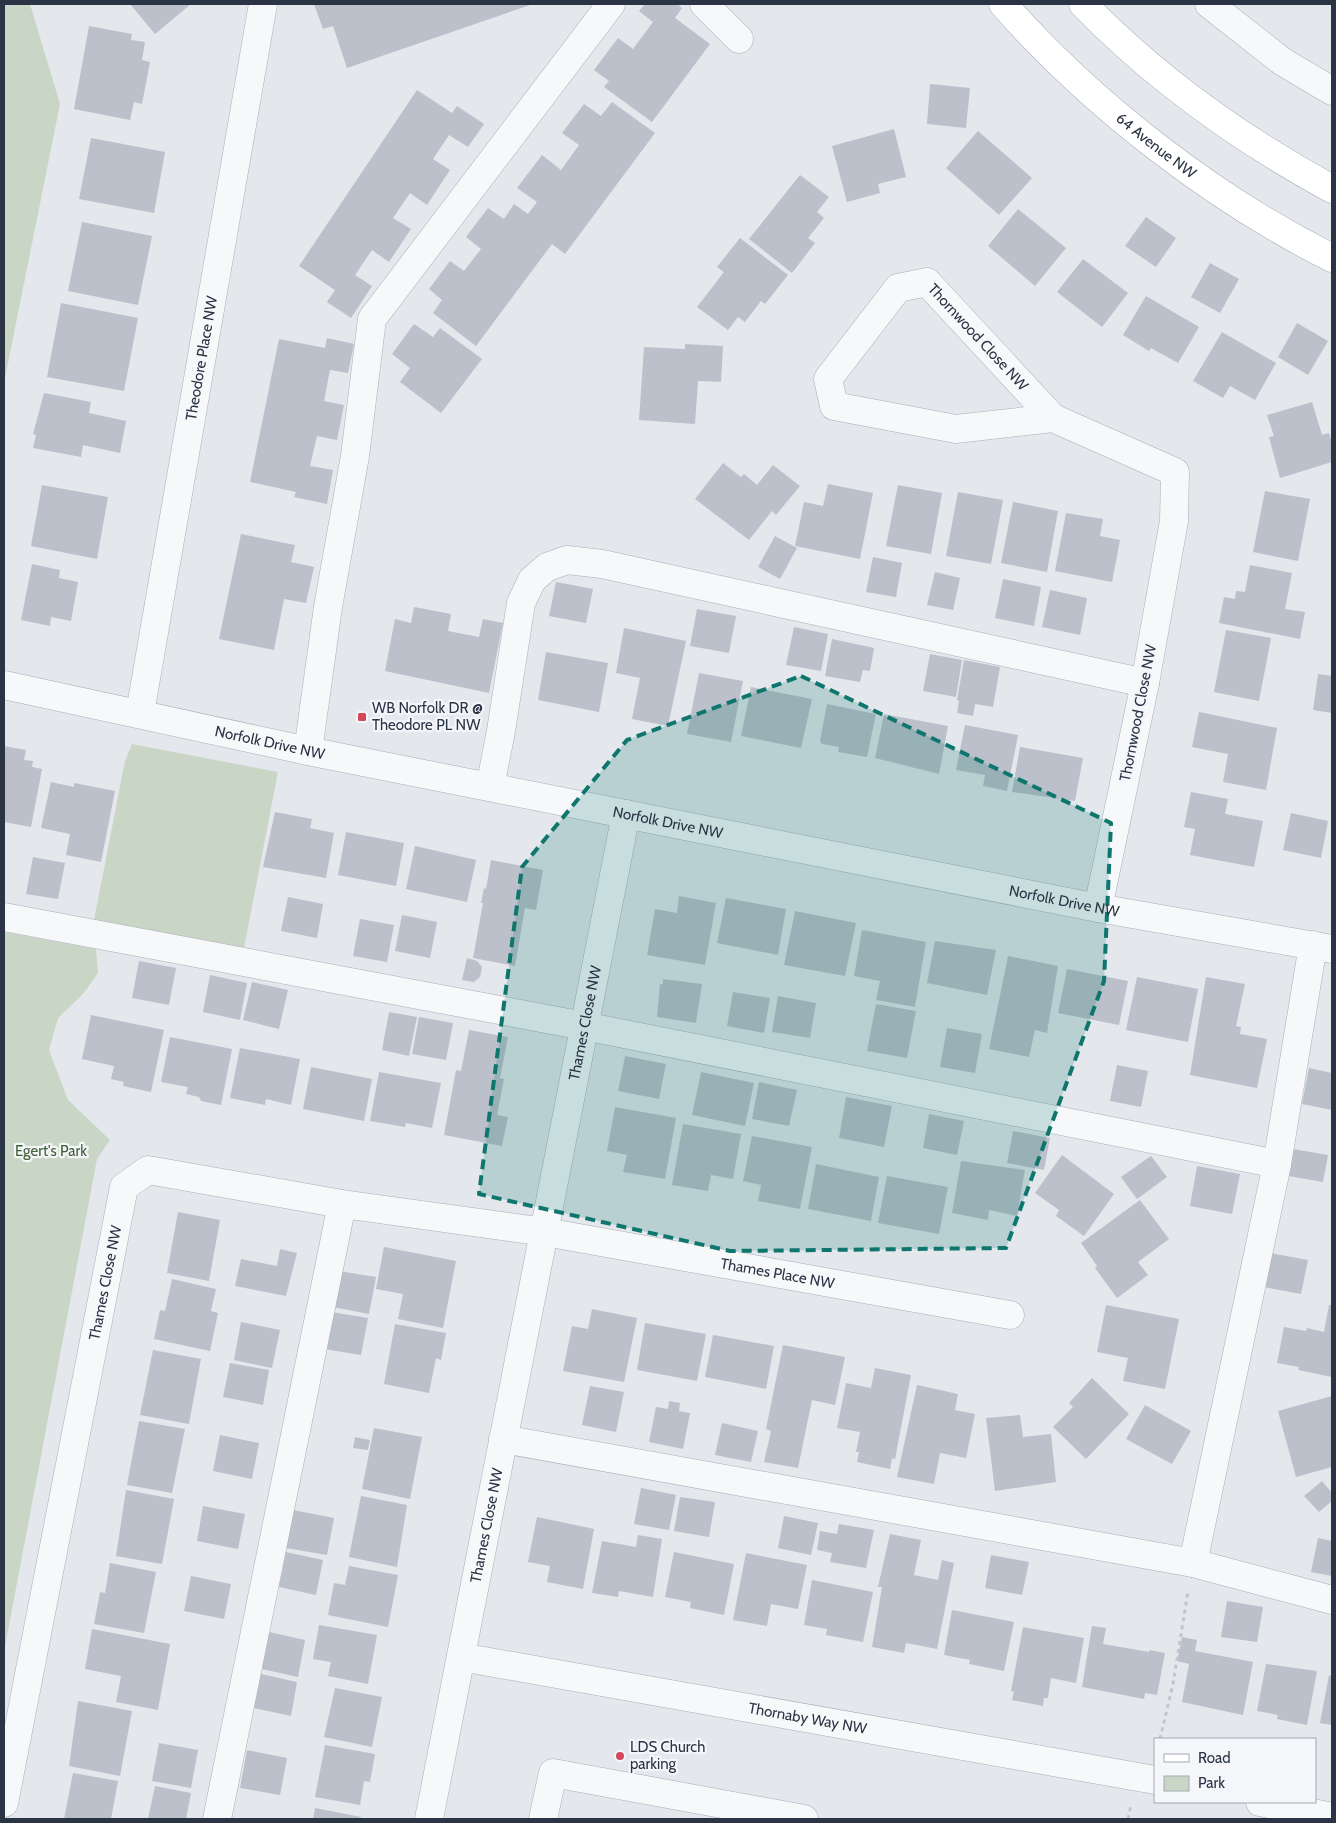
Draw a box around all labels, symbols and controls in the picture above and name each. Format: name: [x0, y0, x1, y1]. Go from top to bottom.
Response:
street label: 64 Avenue NW: [1112, 109, 1200, 183]
street label: Thornwood Close NW: [924, 280, 1033, 395]
street label: Theodore Place NW: [182, 294, 221, 422]
street label: Thornwood Close NW: [1116, 642, 1160, 783]
place label: WB Norfolk DR @ Theodore PL NW: [372, 699, 483, 734]
marker: WB Norfolk DR @ Theodore PL NW: [356, 711, 368, 723]
street label: Norfolk Drive NW: [213, 722, 327, 763]
street label: Norfolk Drive NW: [611, 803, 725, 842]
street label: Norfolk Drive NW: [1007, 882, 1121, 921]
street label: Thames Close NW: [565, 963, 605, 1082]
park label: Egert's Park: [15, 1142, 87, 1160]
street label: Thames Close NW: [85, 1223, 125, 1342]
street label: Thames Place NW: [719, 1254, 837, 1293]
street label: Thames Close NW: [466, 1466, 507, 1585]
street label: Thornaby Way NW: [747, 1699, 869, 1738]
place label: LDS Church parking: [630, 1738, 705, 1773]
legend: [1154, 1738, 1316, 1803]
text: Road: [1198, 1749, 1231, 1767]
marker: LDS Church parking: [614, 1750, 626, 1762]
text: Park: [1198, 1774, 1225, 1792]

